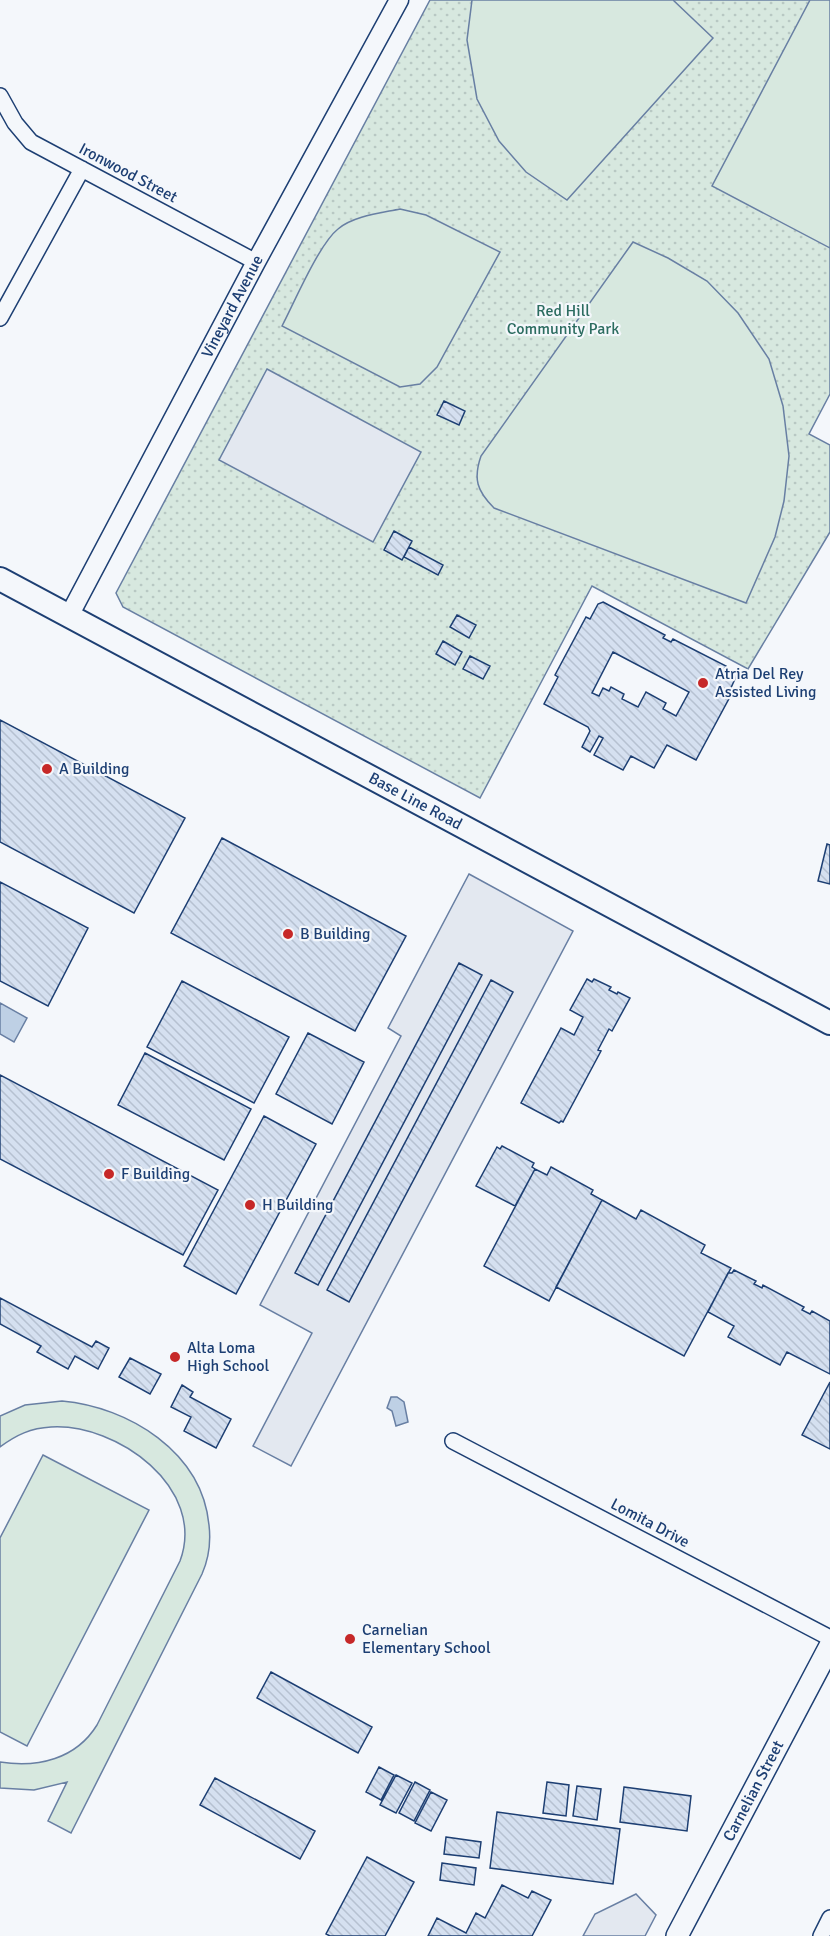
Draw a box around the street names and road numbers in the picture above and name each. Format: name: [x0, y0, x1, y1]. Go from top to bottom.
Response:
street label: Ironwood Street: [75, 139, 181, 208]
street label: Vineyard Avenue: [197, 252, 268, 361]
street label: Base Line Road: [365, 768, 466, 834]
street label: Lomita Drive: [607, 1494, 693, 1552]
street label: Carnelian Street: [719, 1737, 789, 1845]

